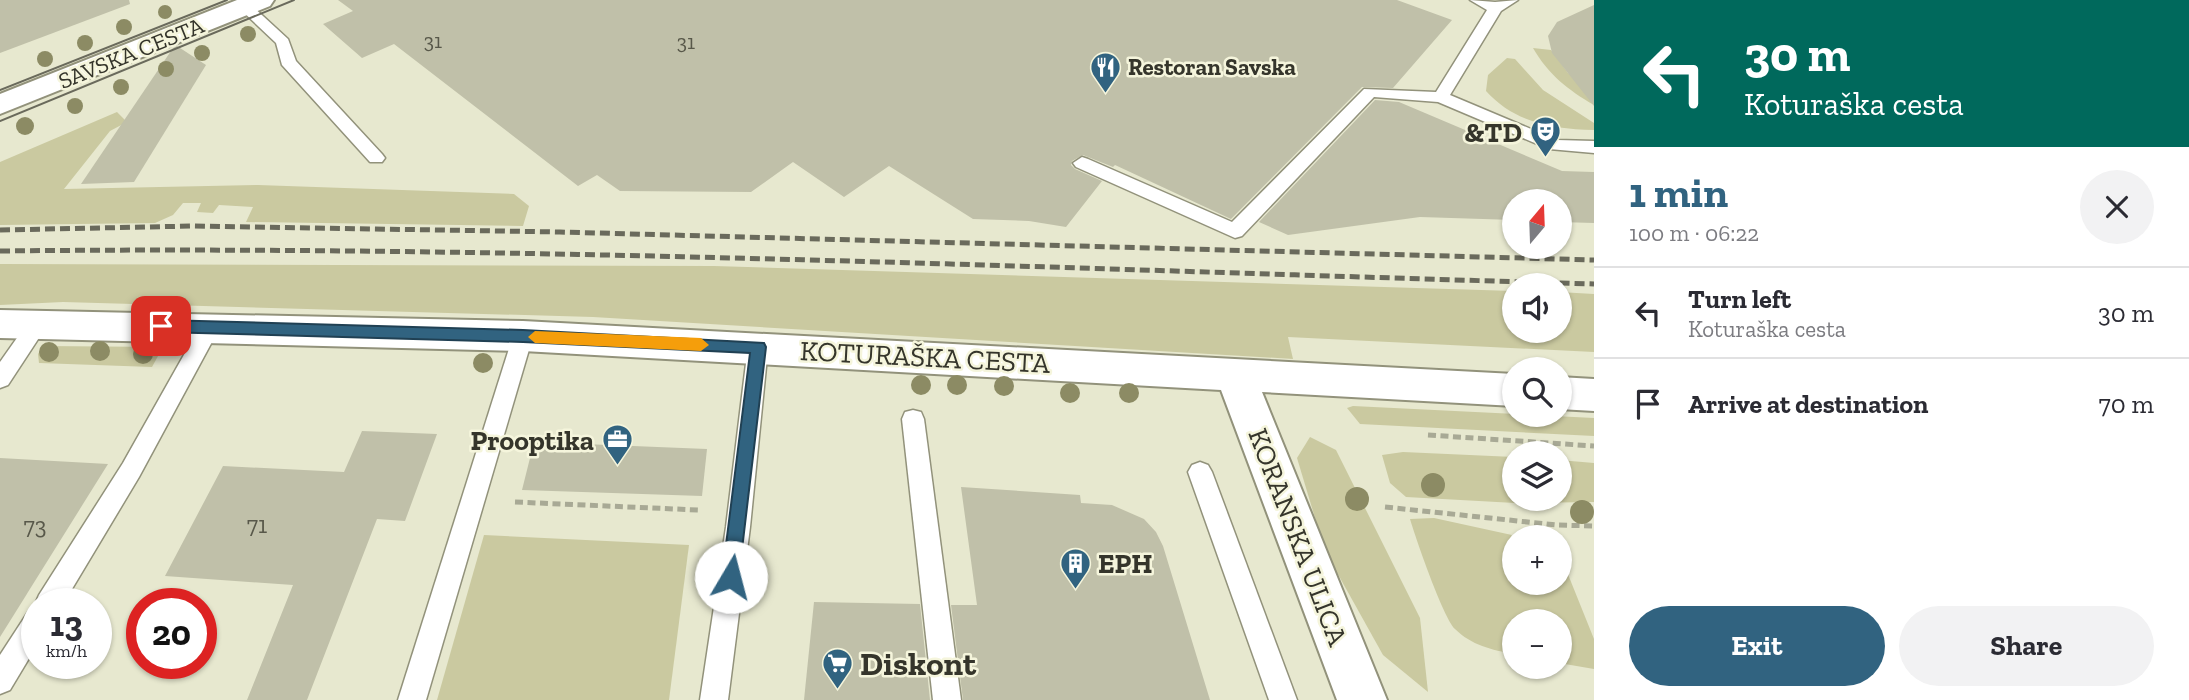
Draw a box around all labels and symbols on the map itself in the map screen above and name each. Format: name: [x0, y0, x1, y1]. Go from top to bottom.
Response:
street label: SAVSKA CESTA: [54, 11, 209, 95]
house number: 31: [424, 28, 442, 53]
house number: 31: [677, 29, 695, 54]
restaurant icon: Restoran Savska: [1088, 50, 1122, 94]
place label: Restoran Savska: [1128, 53, 1296, 81]
theatre icon: &TD: [1528, 115, 1562, 159]
place label: &TD: [1465, 116, 1522, 149]
north arrow: [1502, 189, 1572, 259]
pin: [131, 296, 191, 356]
street label: KOTURAŠKA CESTA: [799, 334, 1052, 380]
office icon: Prooptika: [600, 423, 634, 467]
place label: Prooptika: [470, 424, 594, 457]
street label: KORANSKA ULICA: [1241, 424, 1355, 651]
house number: 71: [247, 510, 267, 539]
house number: 73: [23, 511, 47, 540]
position arrow: [694, 540, 768, 614]
building icon: EPH: [1058, 546, 1092, 590]
place label: EPH: [1098, 547, 1153, 580]
speed limit sign: 20: [126, 588, 217, 679]
place label: Diskont: [860, 644, 977, 683]
supermarket icon: Diskont: [820, 646, 854, 690]

